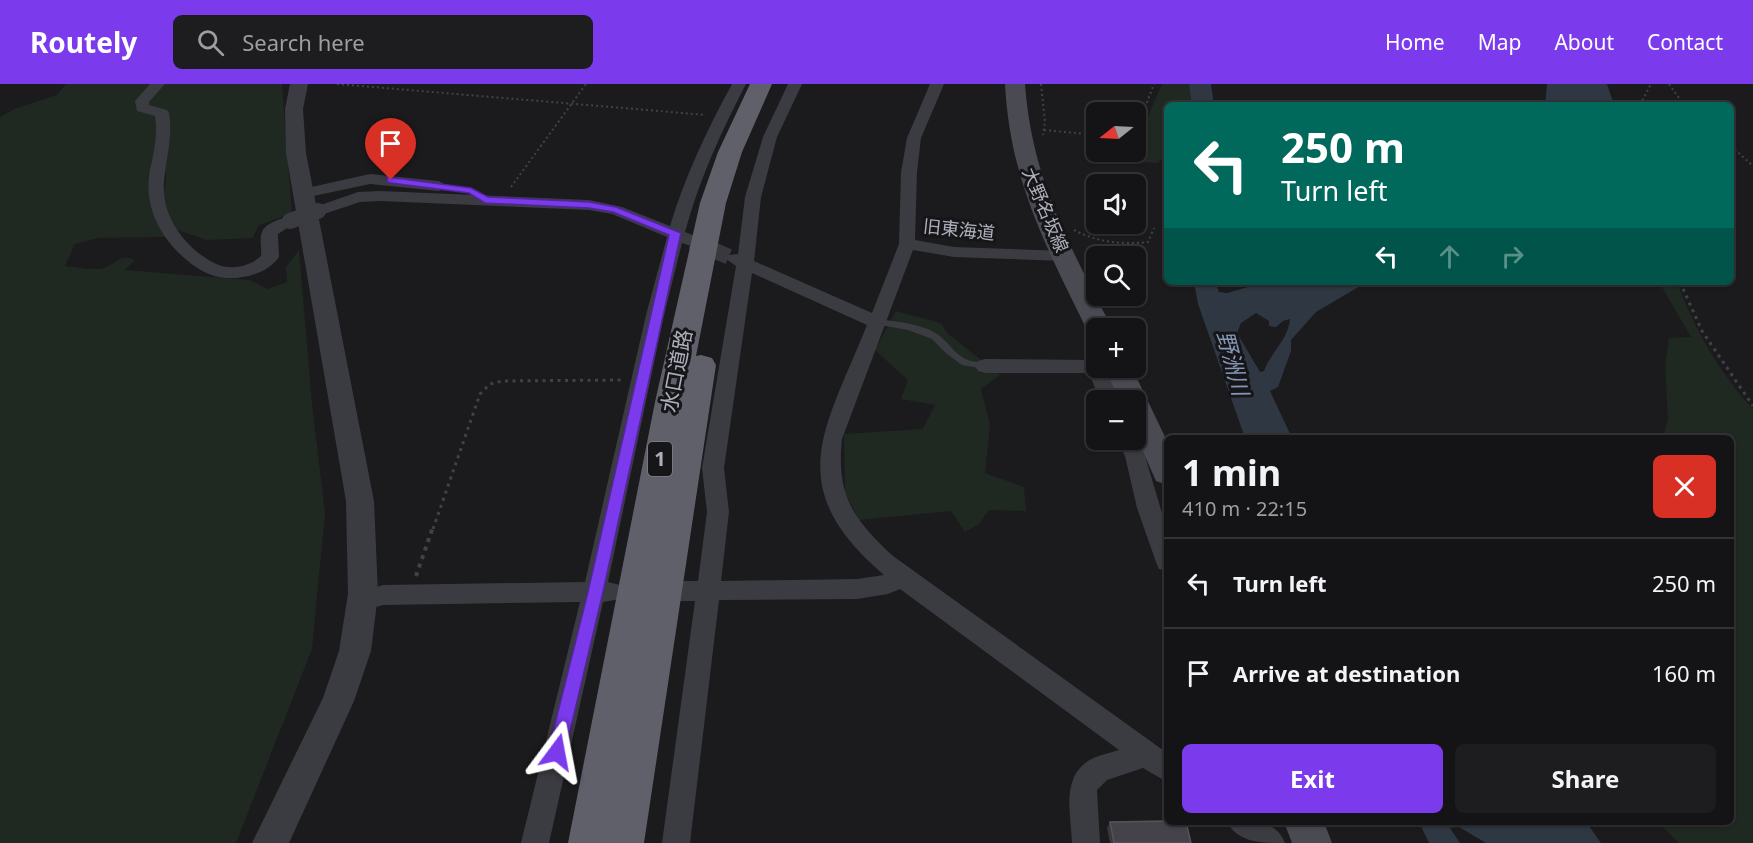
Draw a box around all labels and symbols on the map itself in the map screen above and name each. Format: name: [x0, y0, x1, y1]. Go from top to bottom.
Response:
north arrow: [1086, 102, 1146, 162]
pin: [365, 118, 416, 180]
street label: 大野名坂線: [1017, 163, 1075, 256]
street label: 旧東海道: [922, 213, 996, 245]
street label: 水口道路: [654, 327, 698, 415]
water label: 野洲川: [1211, 327, 1258, 400]
road number: 1: [648, 442, 672, 476]
position arrow: [525, 720, 589, 784]

